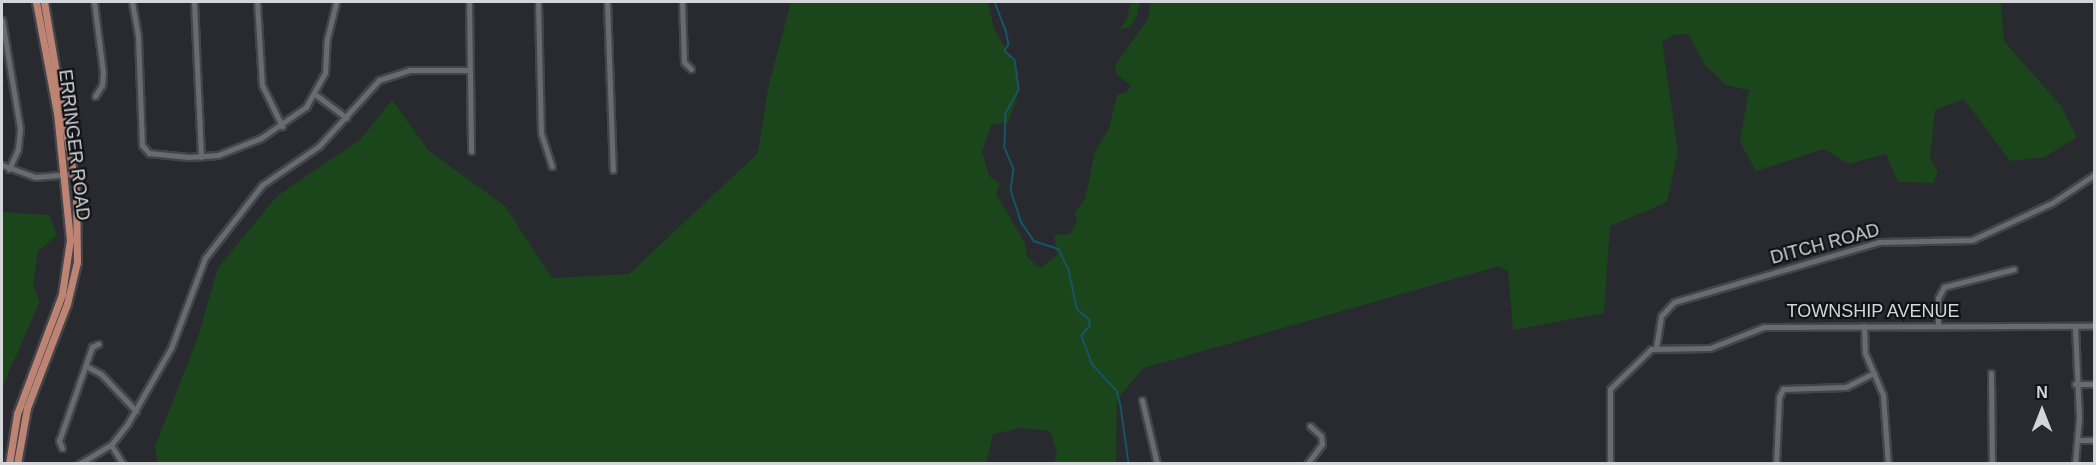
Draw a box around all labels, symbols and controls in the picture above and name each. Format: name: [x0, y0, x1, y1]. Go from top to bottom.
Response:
street label: ERRINGER ROAD: [54, 68, 94, 222]
street label: DITCH ROAD: [1768, 219, 1882, 269]
street label: TOWNSHIP AVENUE: [1786, 300, 1960, 322]
north arrow: [2012, 381, 2072, 441]
text: N: [2036, 384, 2048, 401]

